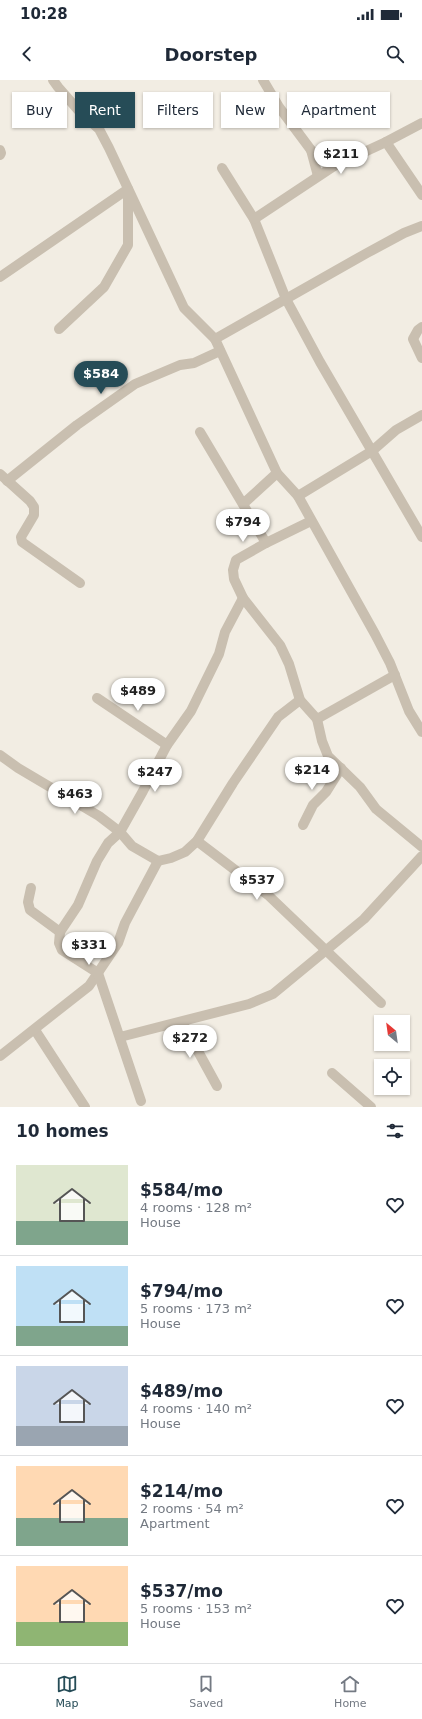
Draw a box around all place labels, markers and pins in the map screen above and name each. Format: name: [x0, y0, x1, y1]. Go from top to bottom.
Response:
pin: $211: [317, 141, 365, 175]
pin: $584: [77, 361, 125, 395]
pin: $794: [219, 509, 267, 543]
pin: $489: [114, 678, 162, 712]
pin: $214: [288, 757, 336, 791]
pin: $247: [131, 759, 179, 793]
pin: $463: [51, 781, 99, 815]
pin: $537: [233, 867, 281, 901]
pin: $331: [65, 932, 113, 966]
pin: $272: [166, 1025, 214, 1059]

